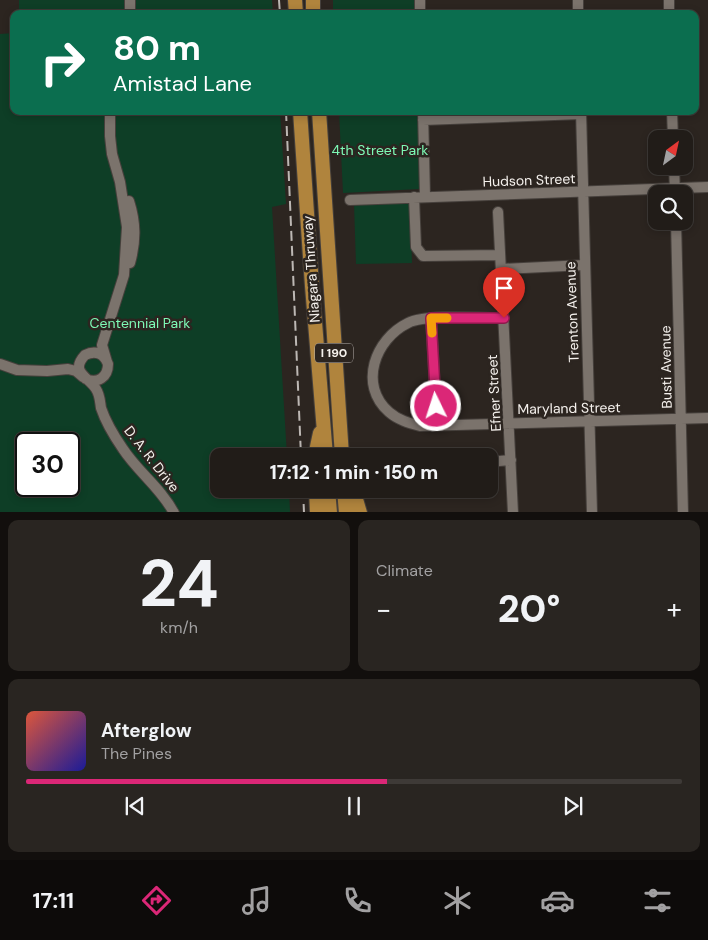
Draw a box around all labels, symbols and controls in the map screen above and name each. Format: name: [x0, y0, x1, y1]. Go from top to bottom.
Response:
text: 80 m: [113, 25, 201, 71]
icon: right: [30, 30, 95, 95]
text: Amistad Lane: [113, 69, 252, 98]
north arrow: [648, 130, 692, 175]
map controls: [648, 130, 693, 230]
park label: 4th Street Park: [332, 141, 428, 159]
street label: Hudson Street: [482, 169, 576, 191]
button: search: [648, 185, 693, 230]
street label: Niagara Thruway: [298, 215, 324, 323]
street label: Trenton Avenue: [561, 261, 583, 363]
pin: [483, 267, 525, 318]
icon: arrive: [490, 274, 518, 302]
park label: Centennial Park: [90, 314, 190, 332]
street label: Busti Avenue: [656, 325, 676, 409]
road number: I 190: [315, 343, 353, 362]
street label: Efner Street: [483, 354, 505, 432]
position arrow: [409, 379, 461, 431]
street label: Maryland Street: [517, 398, 621, 418]
street label: D. A. R. Drive: [120, 422, 184, 496]
speed limit sign: 30: [15, 432, 80, 497]
text: 17:12 · 1 min · 150 m: [270, 460, 438, 485]
text: 24: [139, 542, 219, 626]
text: Climate: [376, 560, 433, 581]
text: 20°: [498, 584, 560, 634]
text: −: [376, 591, 391, 628]
text: +: [667, 591, 682, 628]
text: km/h: [160, 617, 198, 638]
text: Afterglow: [101, 718, 192, 743]
text: The Pines: [101, 743, 172, 764]
icon: previous: [121, 792, 149, 820]
icon: pause: [340, 792, 368, 820]
icon: next: [559, 792, 587, 820]
icon: directions: [139, 883, 174, 918]
icon: music: [239, 883, 274, 918]
icon: phone: [340, 883, 375, 918]
icon: climate: [440, 883, 475, 918]
icon: car: [540, 883, 575, 918]
icon: filters: [640, 883, 675, 918]
text: 17:11: [33, 886, 74, 915]

